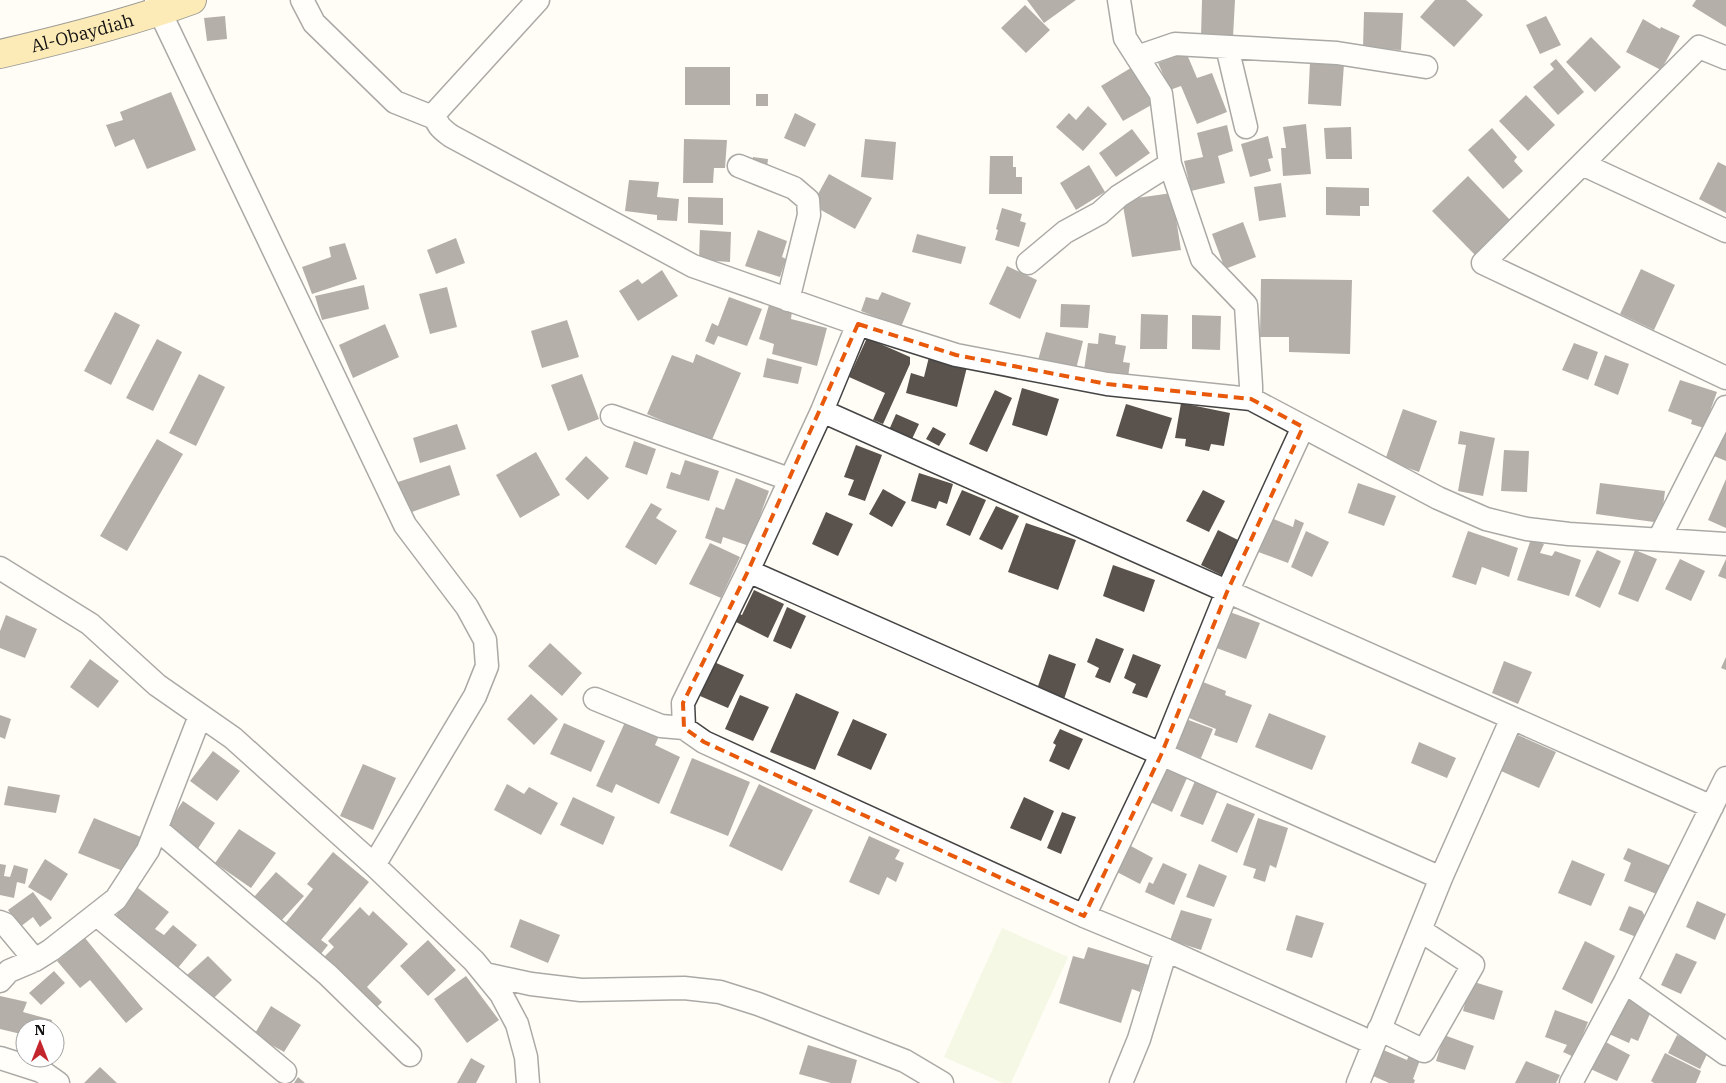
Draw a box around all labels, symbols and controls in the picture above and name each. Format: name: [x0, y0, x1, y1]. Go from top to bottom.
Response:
street label: Al-Obaydiah: [29, 8, 137, 57]
north arrow: [15, 1018, 65, 1068]
text: N: [34, 1021, 46, 1039]

